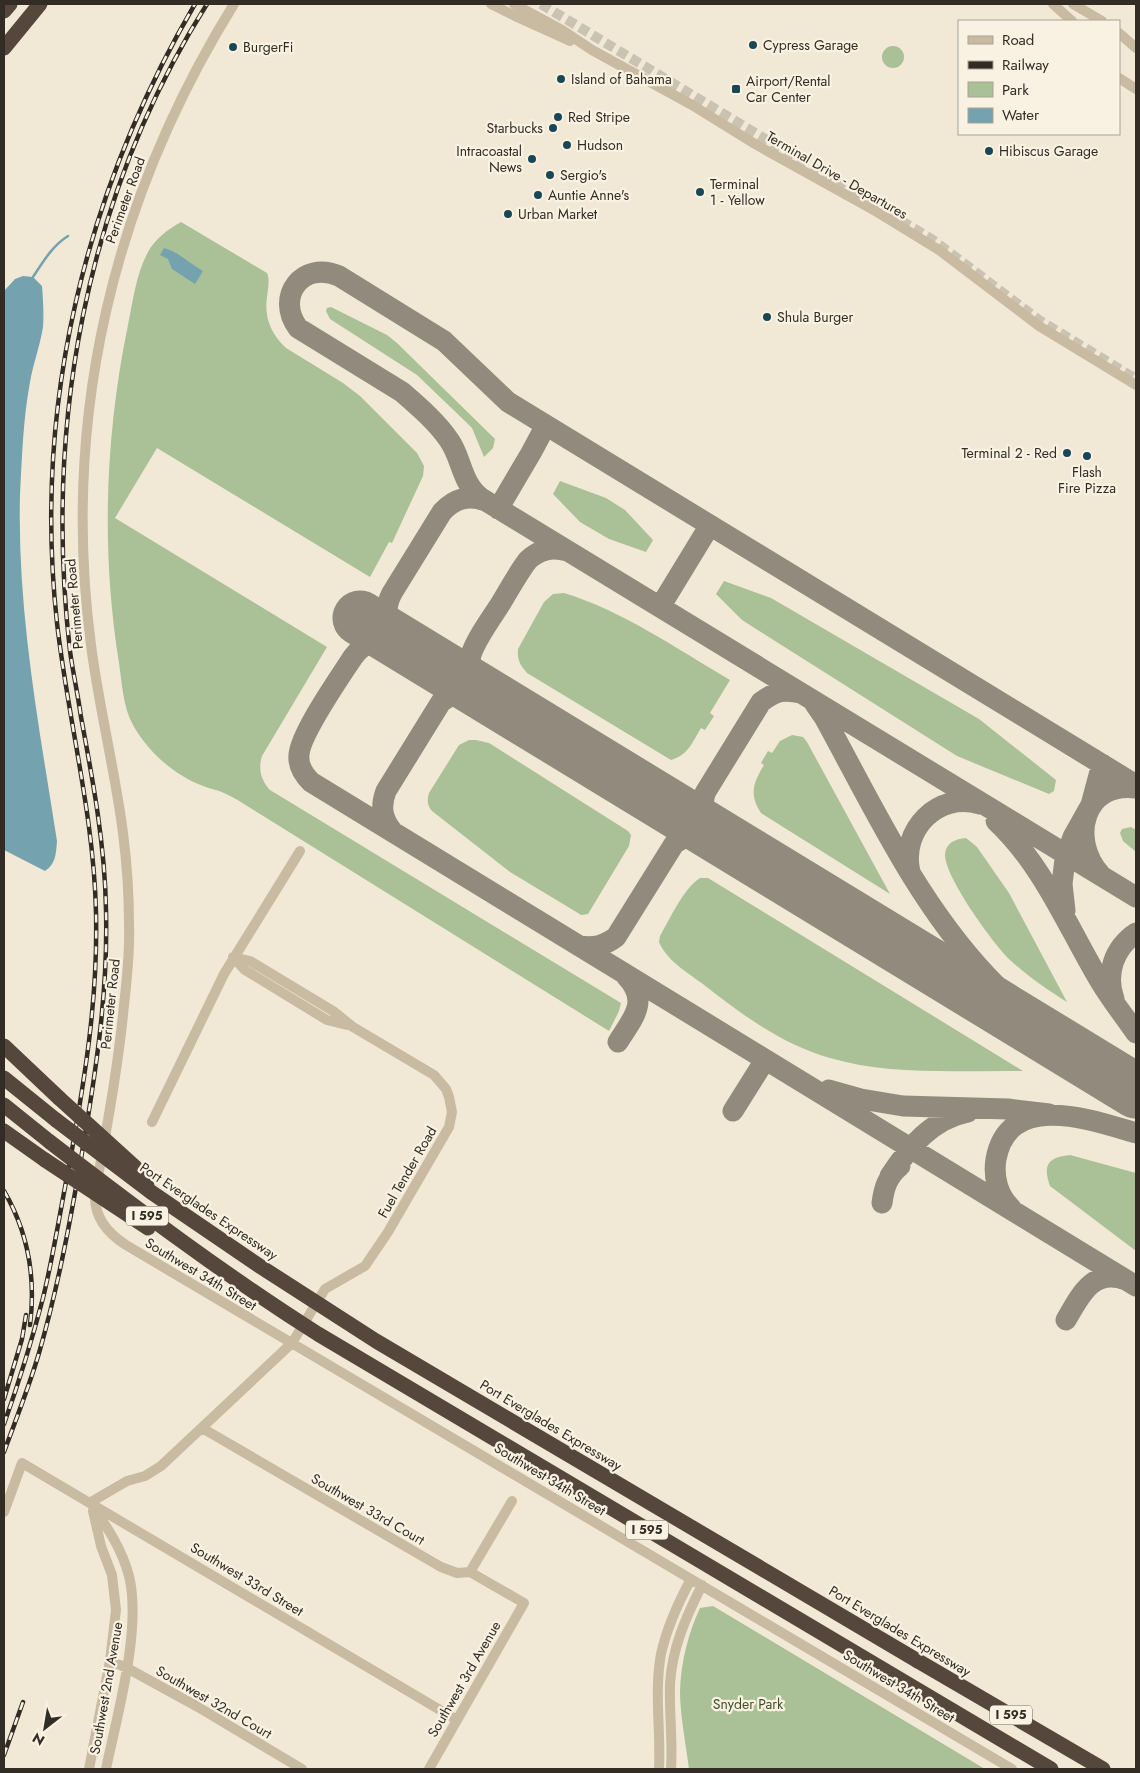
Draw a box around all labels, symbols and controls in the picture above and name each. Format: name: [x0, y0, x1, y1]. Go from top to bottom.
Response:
legend: [958, 20, 1120, 135]
text: Road: [1002, 29, 1034, 51]
place label: Cypress Garage: [763, 35, 858, 55]
place label: BurgerFi: [243, 37, 293, 57]
marker: Cypress Garage: [747, 39, 759, 51]
marker: BurgerFi: [227, 41, 239, 53]
text: Railway: [1002, 54, 1049, 76]
place label: Island of Bahama: [571, 69, 672, 89]
place label: Airport/Rental Car Center: [746, 71, 830, 107]
marker: Island of Bahama: [555, 73, 567, 85]
text: Park: [1002, 79, 1029, 101]
marker: Airport/Rental Car Center: [730, 83, 742, 95]
text: Water: [1002, 104, 1040, 126]
place label: Red Stripe: [568, 107, 630, 127]
marker: Red Stripe: [552, 111, 564, 123]
place label: Starbucks: [487, 118, 543, 138]
marker: Starbucks: [547, 122, 559, 134]
street label: Terminal Drive - Departures: [763, 126, 912, 224]
place label: Hudson: [577, 135, 623, 155]
marker: Hudson: [561, 139, 573, 151]
place label: Intracoastal News: [456, 141, 522, 177]
place label: Hibiscus Garage: [999, 141, 1098, 161]
marker: Hibiscus Garage: [983, 145, 995, 157]
marker: Intracoastal News: [526, 153, 538, 165]
street label: Perimeter Road: [100, 154, 150, 246]
place label: Sergio's: [560, 165, 607, 185]
marker: Sergio's: [544, 169, 556, 181]
place label: Terminal 1 - Yellow: [710, 174, 765, 210]
place label: Auntie Anne's: [548, 185, 629, 205]
marker: Terminal 1 - Yellow: [694, 186, 706, 198]
marker: Auntie Anne's: [532, 189, 544, 201]
place label: Urban Market: [518, 204, 598, 224]
marker: Urban Market: [502, 208, 514, 220]
place label: Shula Burger: [777, 307, 853, 327]
marker: Shula Burger: [761, 311, 773, 323]
place label: Terminal 2 - Red: [961, 443, 1057, 463]
marker: Terminal 2 - Red: [1061, 447, 1073, 459]
marker: Flash Fire Pizza: [1081, 450, 1093, 462]
place label: Flash Fire Pizza: [1058, 462, 1116, 498]
street label: Perimeter Road: [60, 558, 88, 650]
street label: Perimeter Road: [95, 958, 125, 1050]
street label: Fuel Tender Road: [373, 1123, 441, 1221]
street label: Port Everglades Expressway: [136, 1157, 283, 1265]
road number: I 595: [126, 1206, 168, 1226]
street label: Southwest 34th Street: [141, 1233, 261, 1316]
street label: Port Everglades Expressway: [476, 1375, 627, 1476]
street label: Southwest 34th Street: [490, 1438, 610, 1521]
street label: Southwest 33rd Court: [308, 1468, 429, 1550]
road number: I 595: [626, 1520, 668, 1540]
street label: Southwest 33rd Street: [187, 1537, 308, 1621]
street label: Port Everglades Expressway: [825, 1581, 976, 1682]
street label: Southwest 3rd Avenue: [423, 1617, 505, 1741]
street label: Southwest 2nd Avenue: [85, 1620, 127, 1756]
street label: Southwest 34th Street: [839, 1645, 959, 1728]
street label: Southwest 32nd Court: [152, 1661, 276, 1744]
park label: Snyder Park: [713, 1694, 784, 1714]
north arrow: [20, 1703, 70, 1753]
road number: I 595: [990, 1706, 1032, 1724]
text: N: [28, 1728, 48, 1751]

